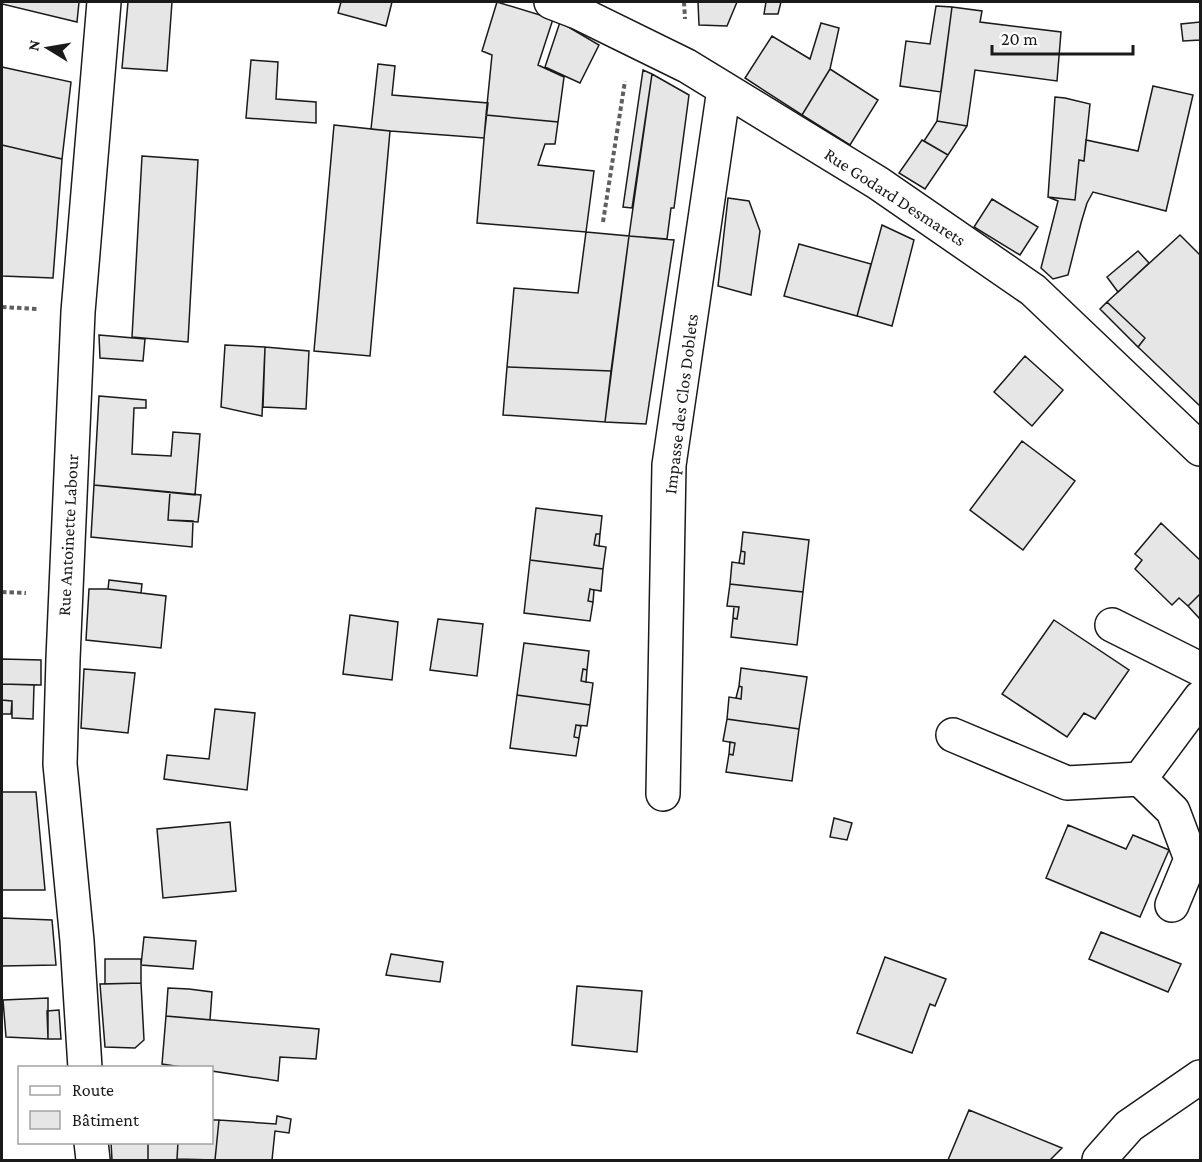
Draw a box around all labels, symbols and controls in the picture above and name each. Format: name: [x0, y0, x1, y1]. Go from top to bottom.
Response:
north arrow: [18, 18, 78, 78]
scale bar: [992, 18, 1133, 56]
text: 20 m: [1001, 29, 1038, 49]
text: N: [24, 38, 43, 52]
street label: Rue Godard Desmarets: [821, 144, 969, 250]
street label: Impasse des Clos Doblets: [660, 313, 702, 495]
street label: Rue Antoinette Labour: [54, 453, 82, 616]
legend: [18, 1066, 213, 1144]
text: Route: [72, 1080, 114, 1100]
text: Bâtiment: [72, 1110, 140, 1130]

